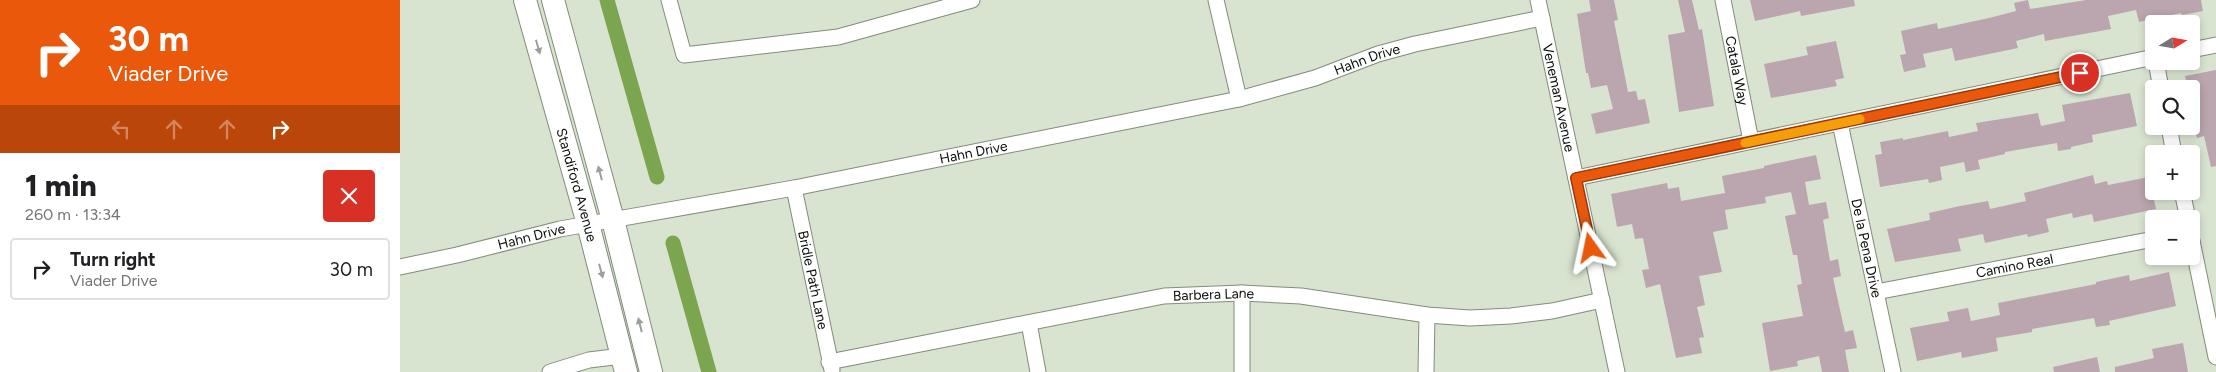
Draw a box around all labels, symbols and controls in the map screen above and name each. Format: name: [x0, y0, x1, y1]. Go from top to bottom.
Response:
north arrow: [2145, 15, 2200, 70]
map controls: [2145, 15, 2200, 265]
text: 30 m: [108, 18, 189, 60]
icon: right: [25, 20, 90, 85]
street label: Catala Way: [1722, 34, 1752, 108]
one-way arrow: [535, 39, 543, 54]
street label: Hahn Drive: [1331, 40, 1402, 79]
street label: Veneman Avenue: [1539, 42, 1579, 154]
pin: [2059, 52, 2101, 94]
icon: arrive: [2066, 59, 2094, 87]
text: Viader Drive: [108, 60, 228, 87]
button: search: [2145, 80, 2200, 135]
icon: left: [107, 115, 135, 143]
icon: ahead: [160, 115, 188, 143]
icon: ahead: [213, 115, 241, 143]
icon: right: [266, 115, 294, 143]
street label: Standiford Avenue: [553, 126, 601, 244]
street label: Hahn Drive: [938, 137, 1009, 167]
button: +: [2145, 145, 2200, 200]
one-way arrow: [596, 165, 604, 180]
text: 1 min: [25, 167, 97, 204]
button: close: [323, 170, 375, 222]
street label: De la Pena Drive: [1848, 197, 1886, 300]
text: 260 m · 13:34: [25, 205, 121, 224]
button: −: [2145, 210, 2200, 265]
street label: Hahn Drive: [496, 220, 567, 253]
position arrow: [1564, 221, 1616, 273]
street label: Bridle Path Lane: [795, 229, 832, 331]
text: Turn right: [70, 248, 156, 271]
street label: Camino Real: [1974, 250, 2055, 281]
icon: right: [27, 255, 55, 283]
text: 30 m: [330, 258, 373, 281]
one-way arrow: [597, 263, 605, 278]
text: Viader Drive: [70, 271, 157, 290]
street label: Barbera Lane: [1172, 284, 1255, 304]
one-way arrow: [636, 317, 644, 332]

